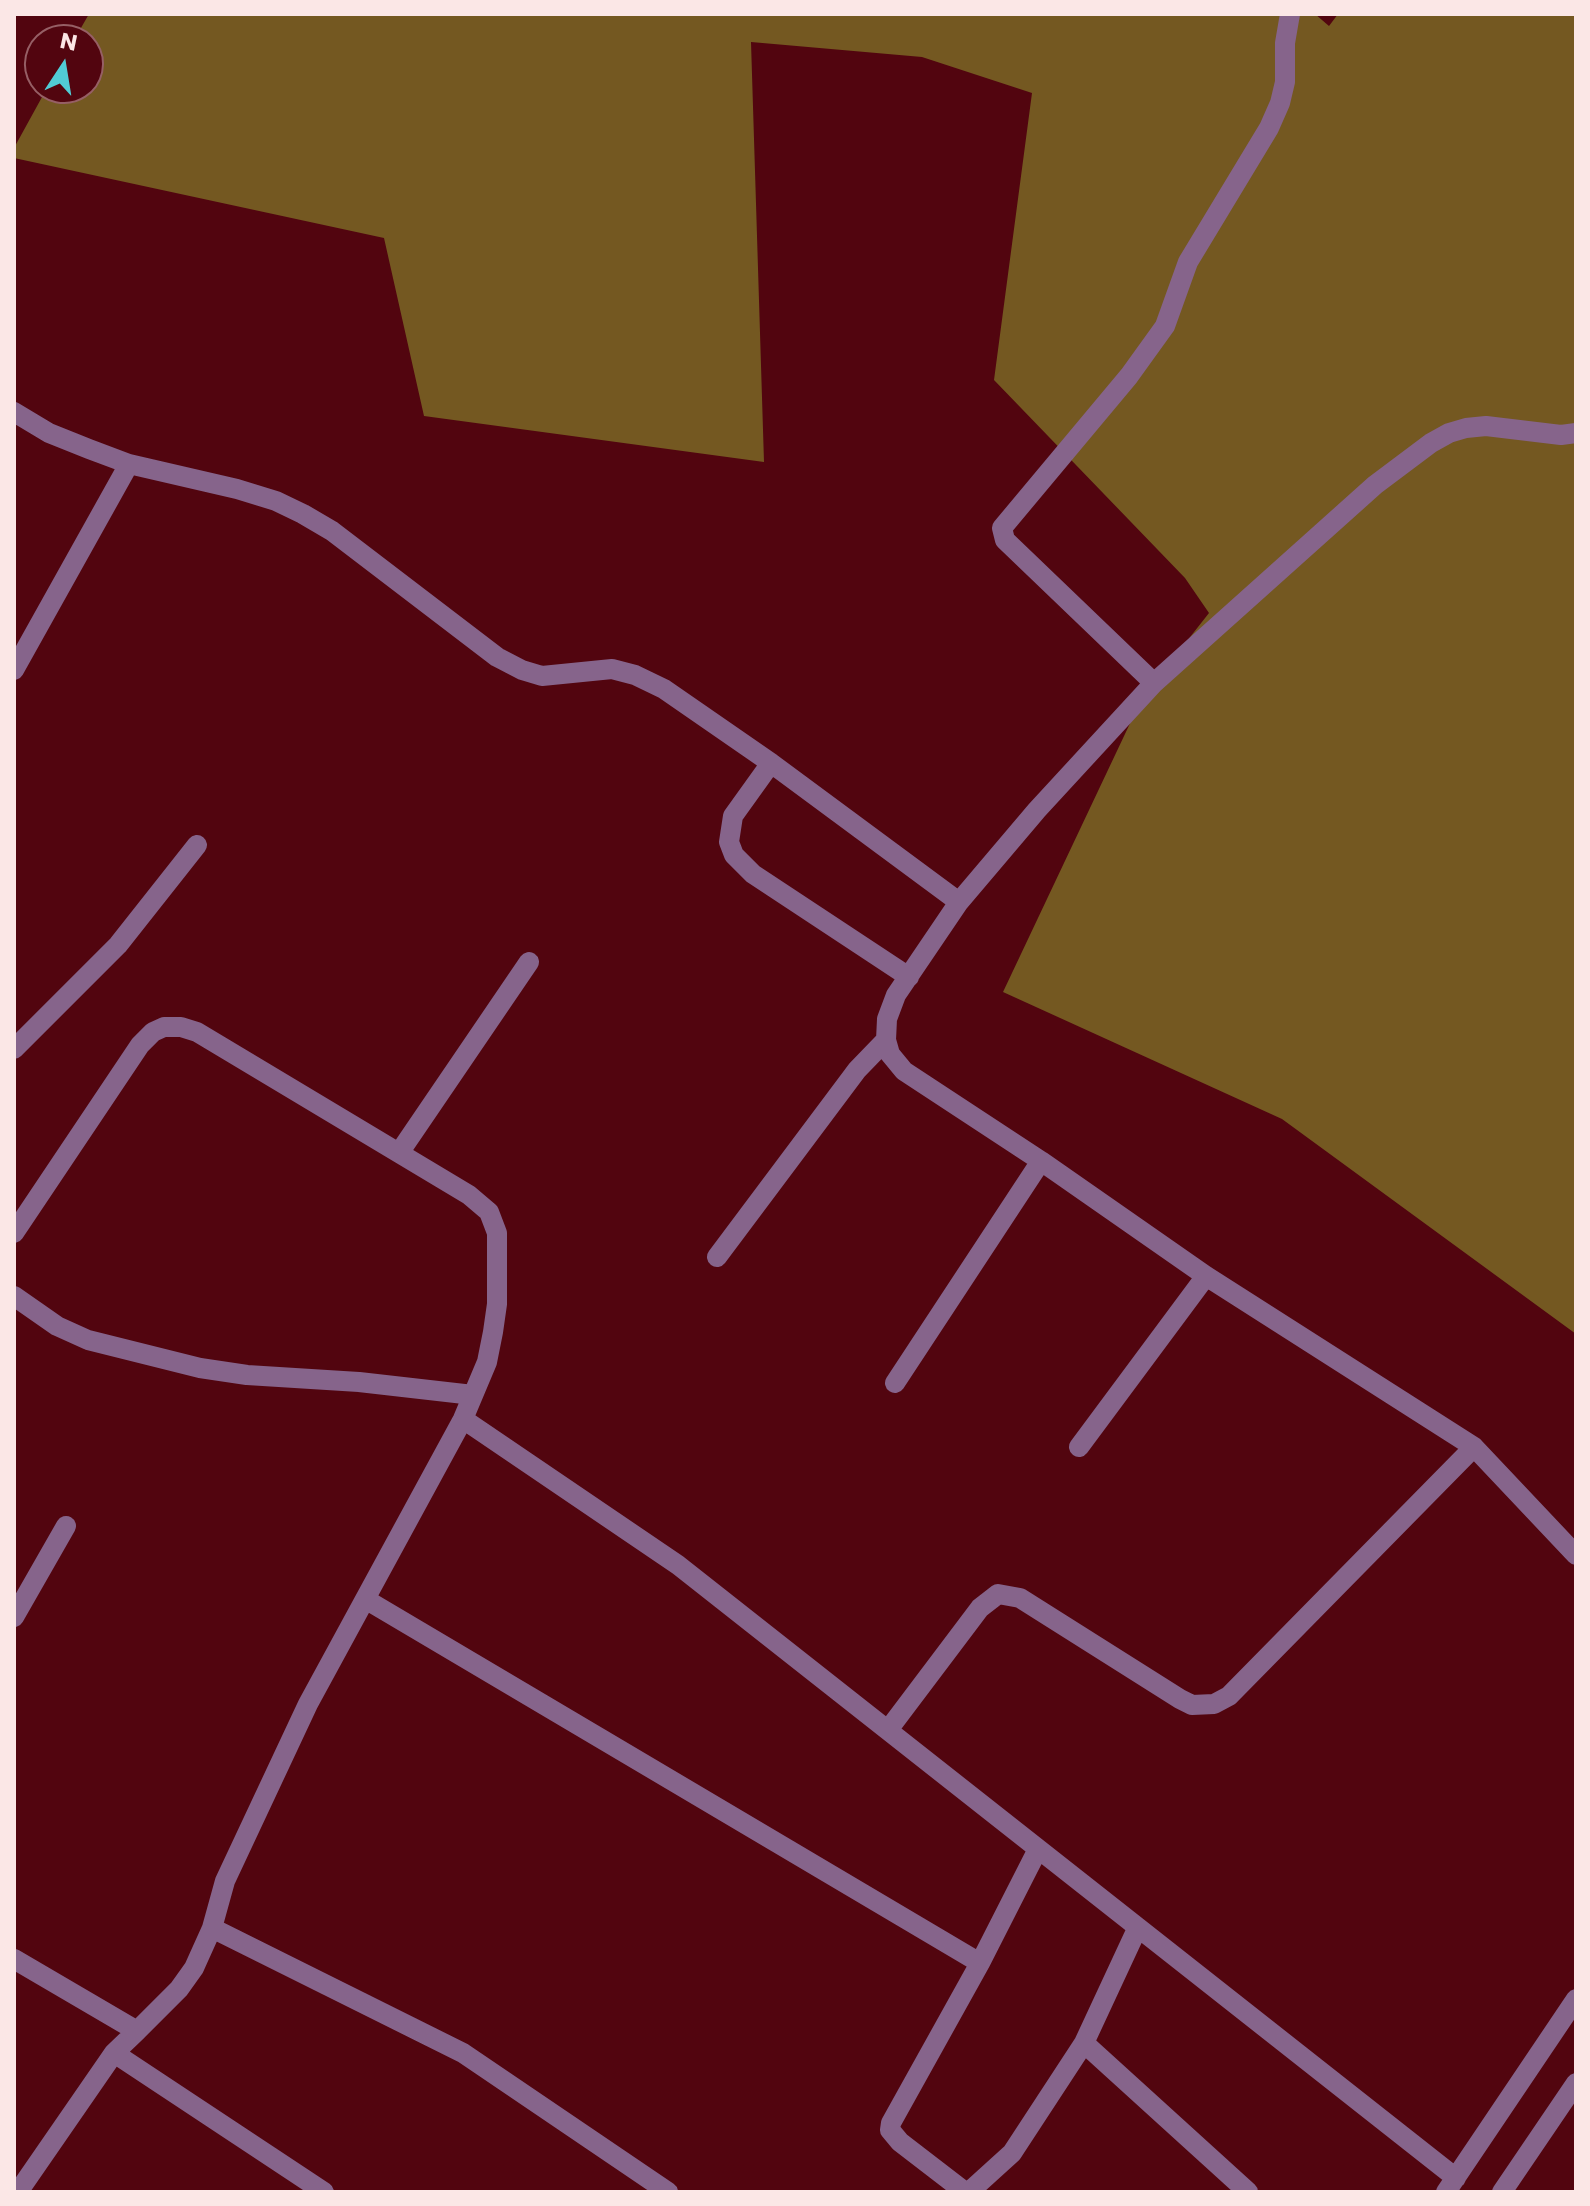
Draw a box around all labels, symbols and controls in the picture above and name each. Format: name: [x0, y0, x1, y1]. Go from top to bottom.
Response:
north arrow: [24, 24, 104, 104]
text: N: [57, 25, 80, 59]

